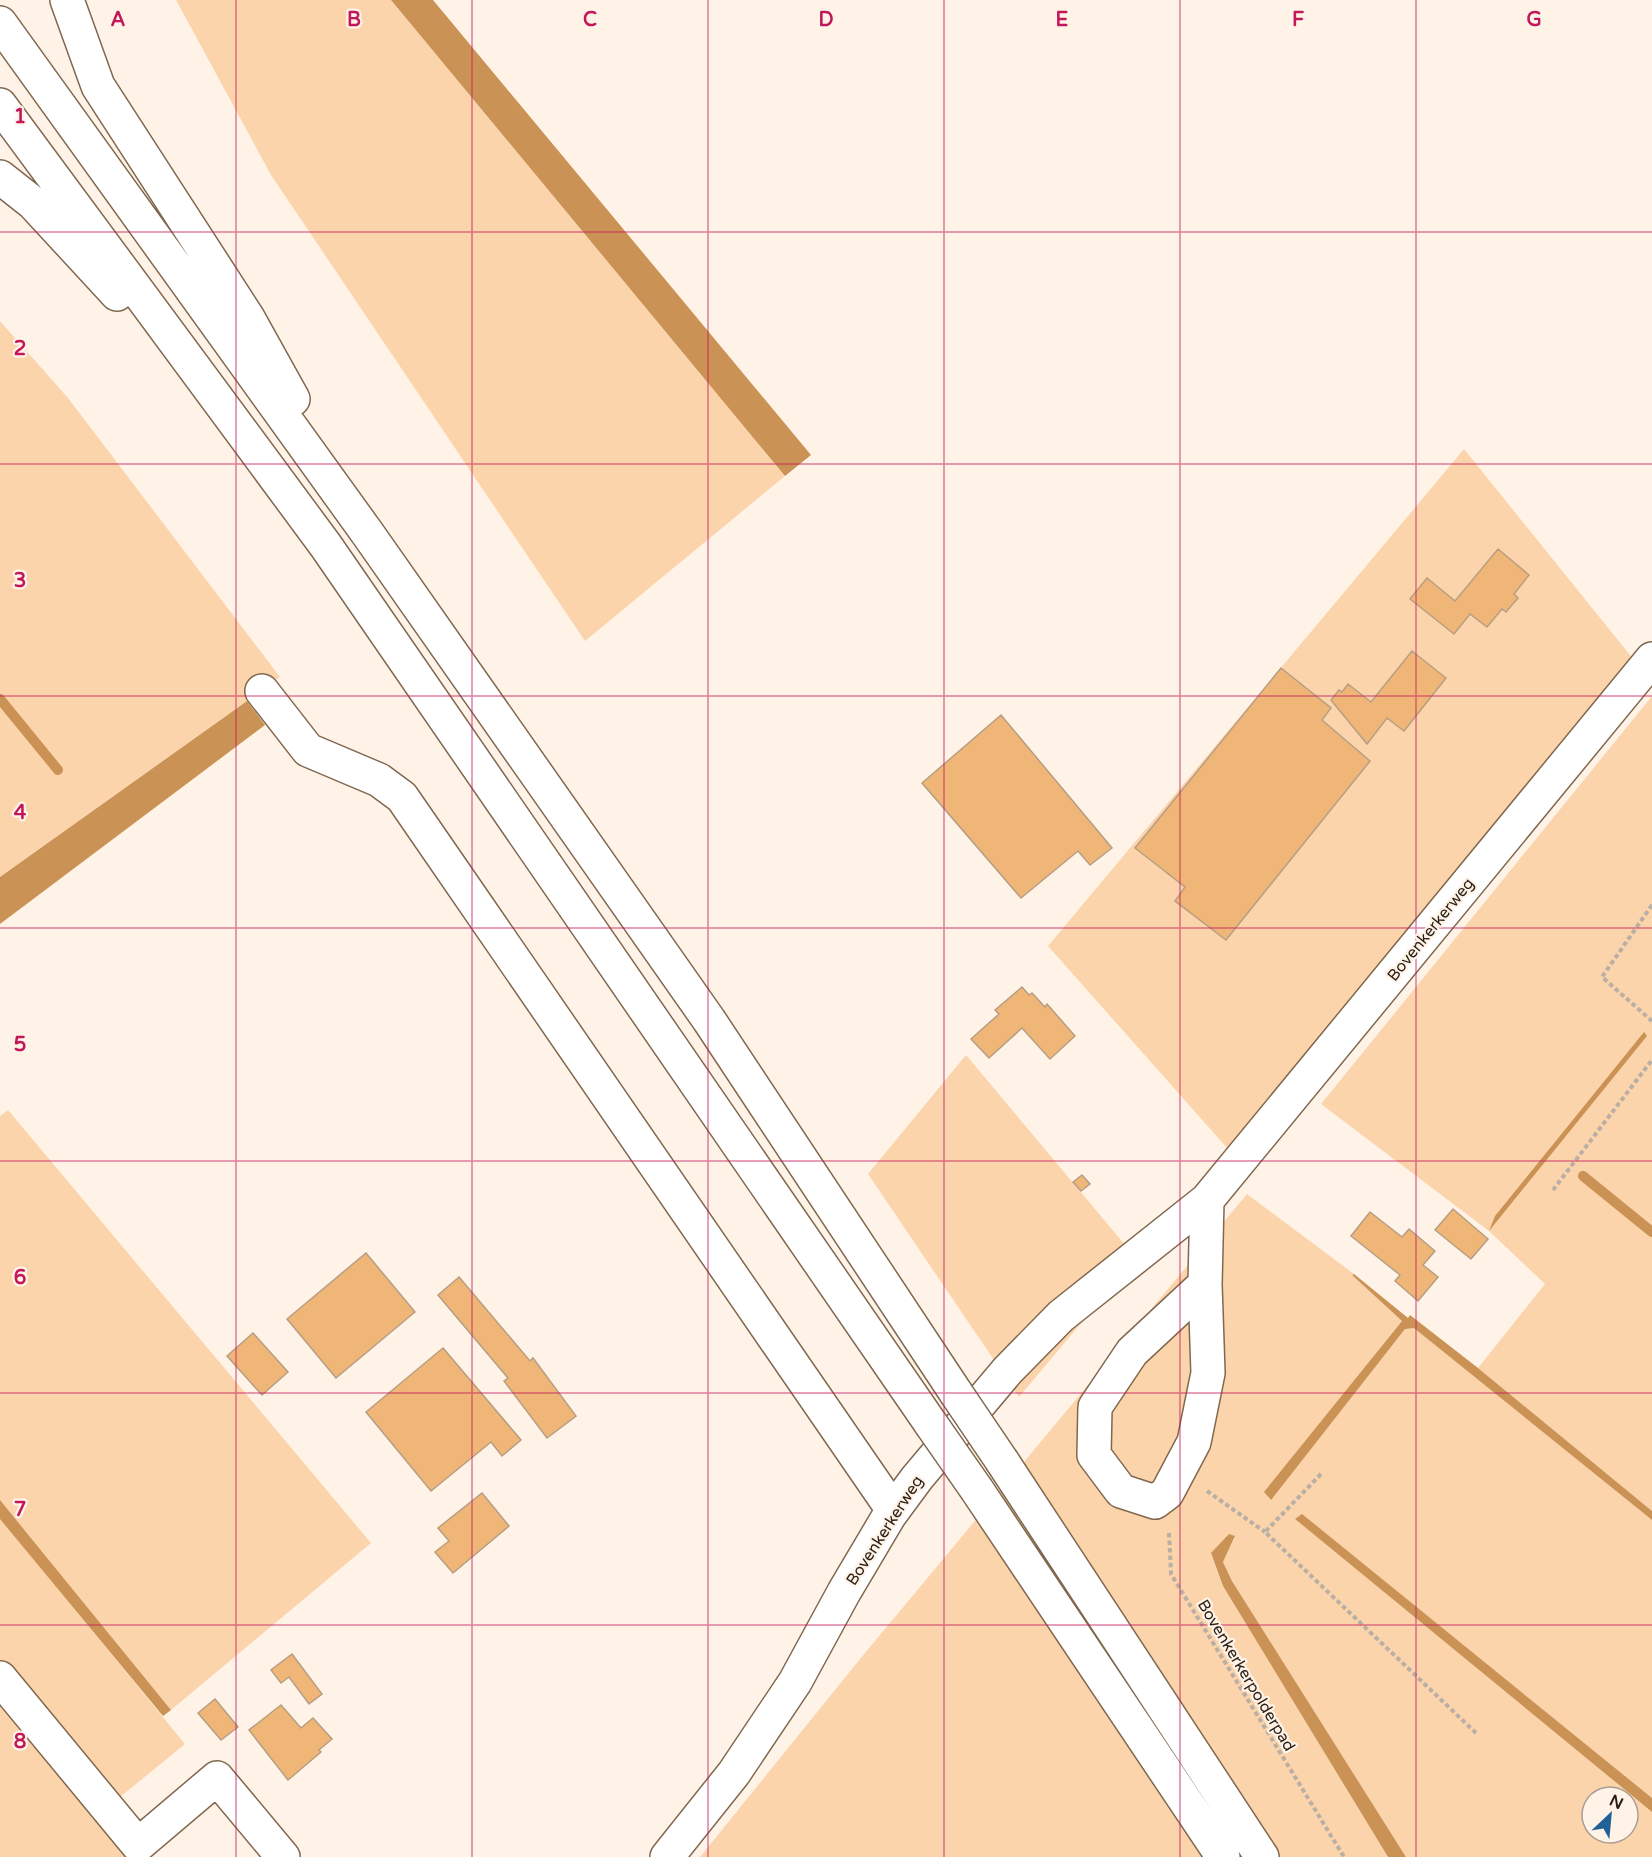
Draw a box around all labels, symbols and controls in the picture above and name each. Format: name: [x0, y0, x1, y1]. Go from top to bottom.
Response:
text: A: [111, 8, 126, 32]
text: B: [347, 8, 361, 32]
text: C: [583, 8, 597, 32]
text: D: [818, 8, 834, 32]
text: E: [1056, 8, 1069, 32]
text: F: [1292, 8, 1304, 32]
text: G: [1526, 8, 1542, 32]
text: 1: [14, 105, 26, 129]
text: 2: [14, 337, 26, 361]
text: 3: [14, 569, 26, 593]
text: 4: [14, 801, 27, 825]
street label: Bovenkerkerweg: [1383, 874, 1479, 985]
text: 5: [14, 1033, 26, 1057]
text: 6: [14, 1266, 26, 1290]
street label: Bovenkerkerweg: [842, 1472, 928, 1589]
text: 7: [14, 1498, 26, 1522]
street label: Bovenkerkerpolderpad: [1193, 1596, 1299, 1755]
text: 8: [14, 1730, 26, 1754]
north arrow: [1580, 1785, 1640, 1845]
text: N: [1606, 1791, 1626, 1814]

